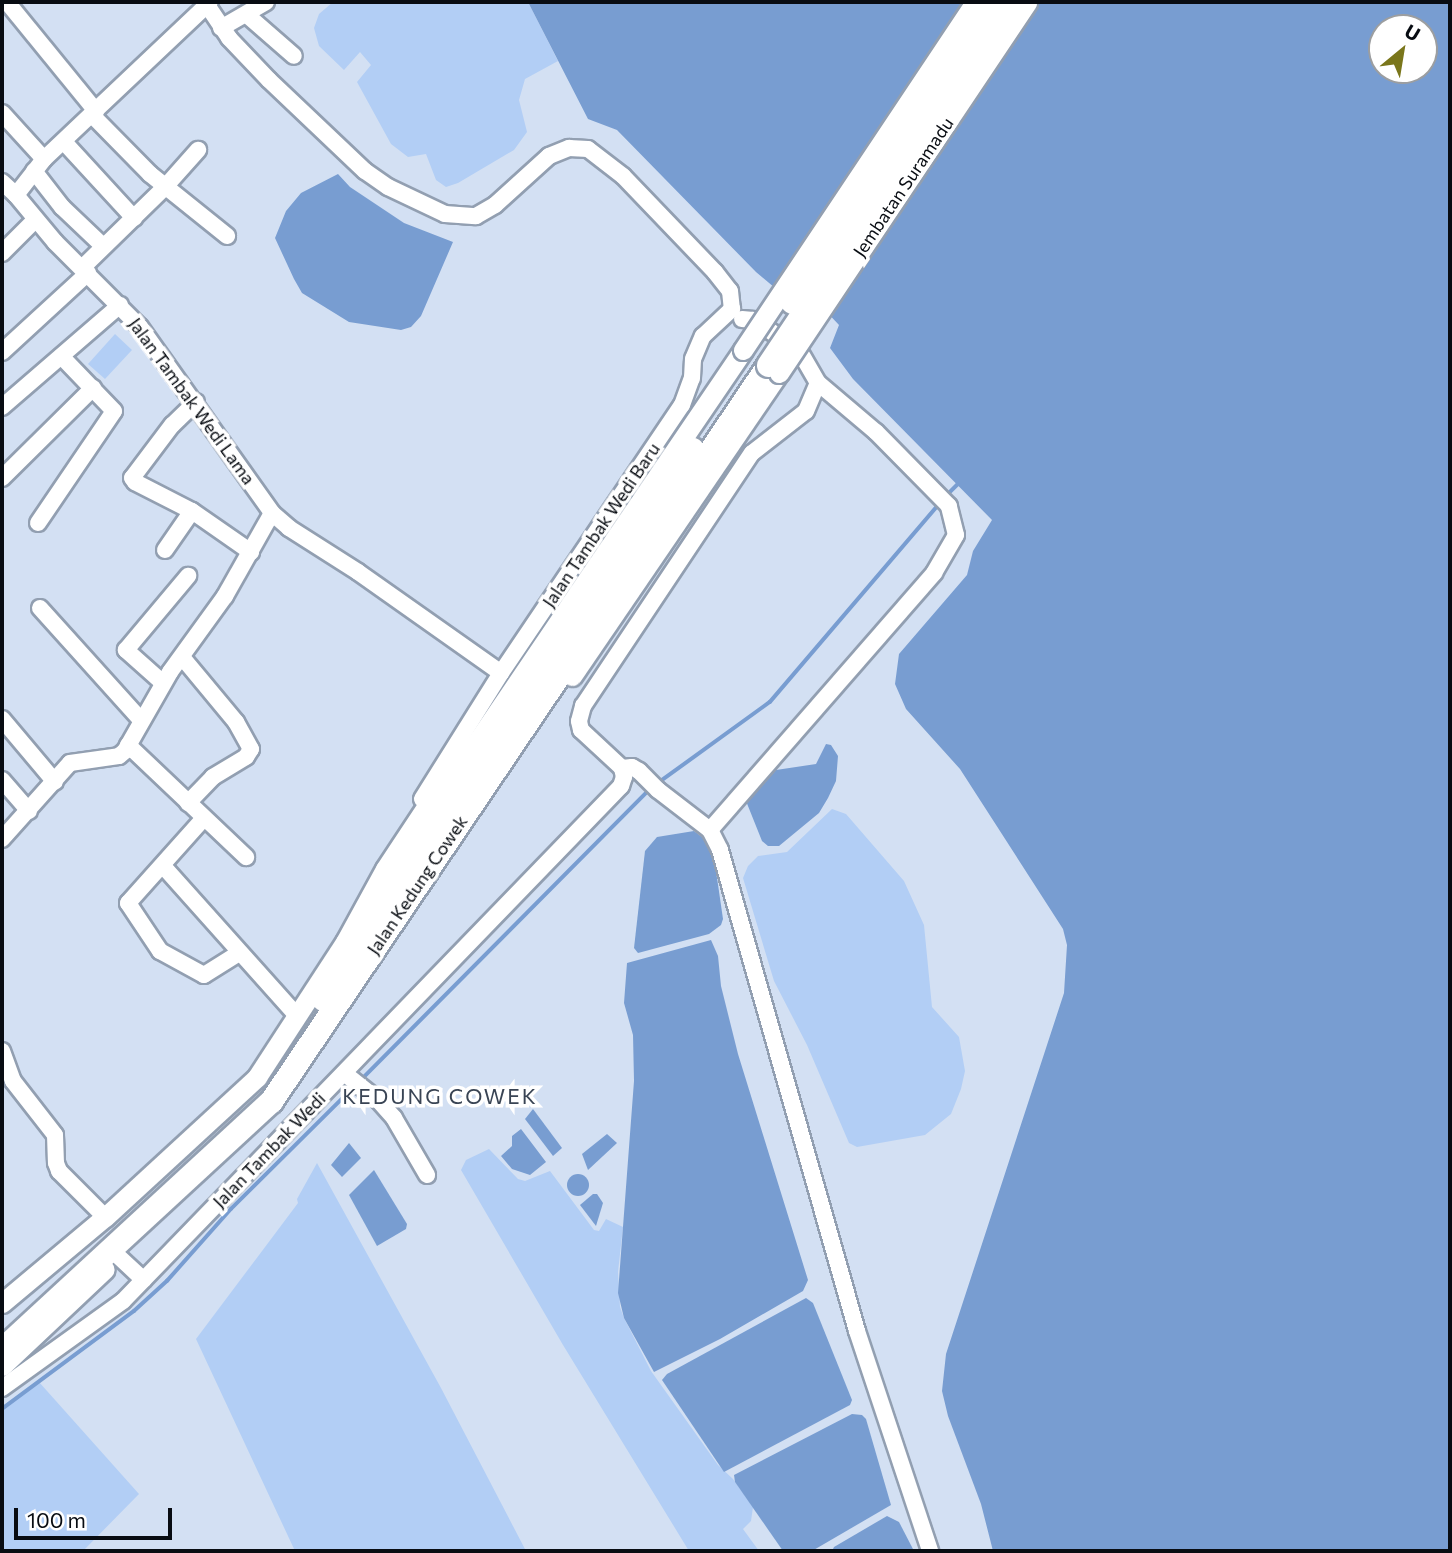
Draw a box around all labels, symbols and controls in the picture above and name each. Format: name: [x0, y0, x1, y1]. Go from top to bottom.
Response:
north arrow: [1368, 14, 1438, 84]
text: U: [1401, 19, 1424, 46]
street label: Jembatan Suramadu: [848, 113, 958, 261]
street label: Jalan Tambak Wedi Lama: [124, 313, 260, 489]
street label: Jalan Tambak Wedi Baru: [538, 439, 664, 611]
street label: Jalan Kedung Cowek: [362, 811, 472, 959]
district label: KEDUNG COWEK: [344, 1083, 536, 1109]
street label: Jalan Tambak Wedi: [208, 1088, 330, 1212]
scale bar: [18, 1494, 175, 1538]
text: 100 m: [27, 1507, 86, 1532]

